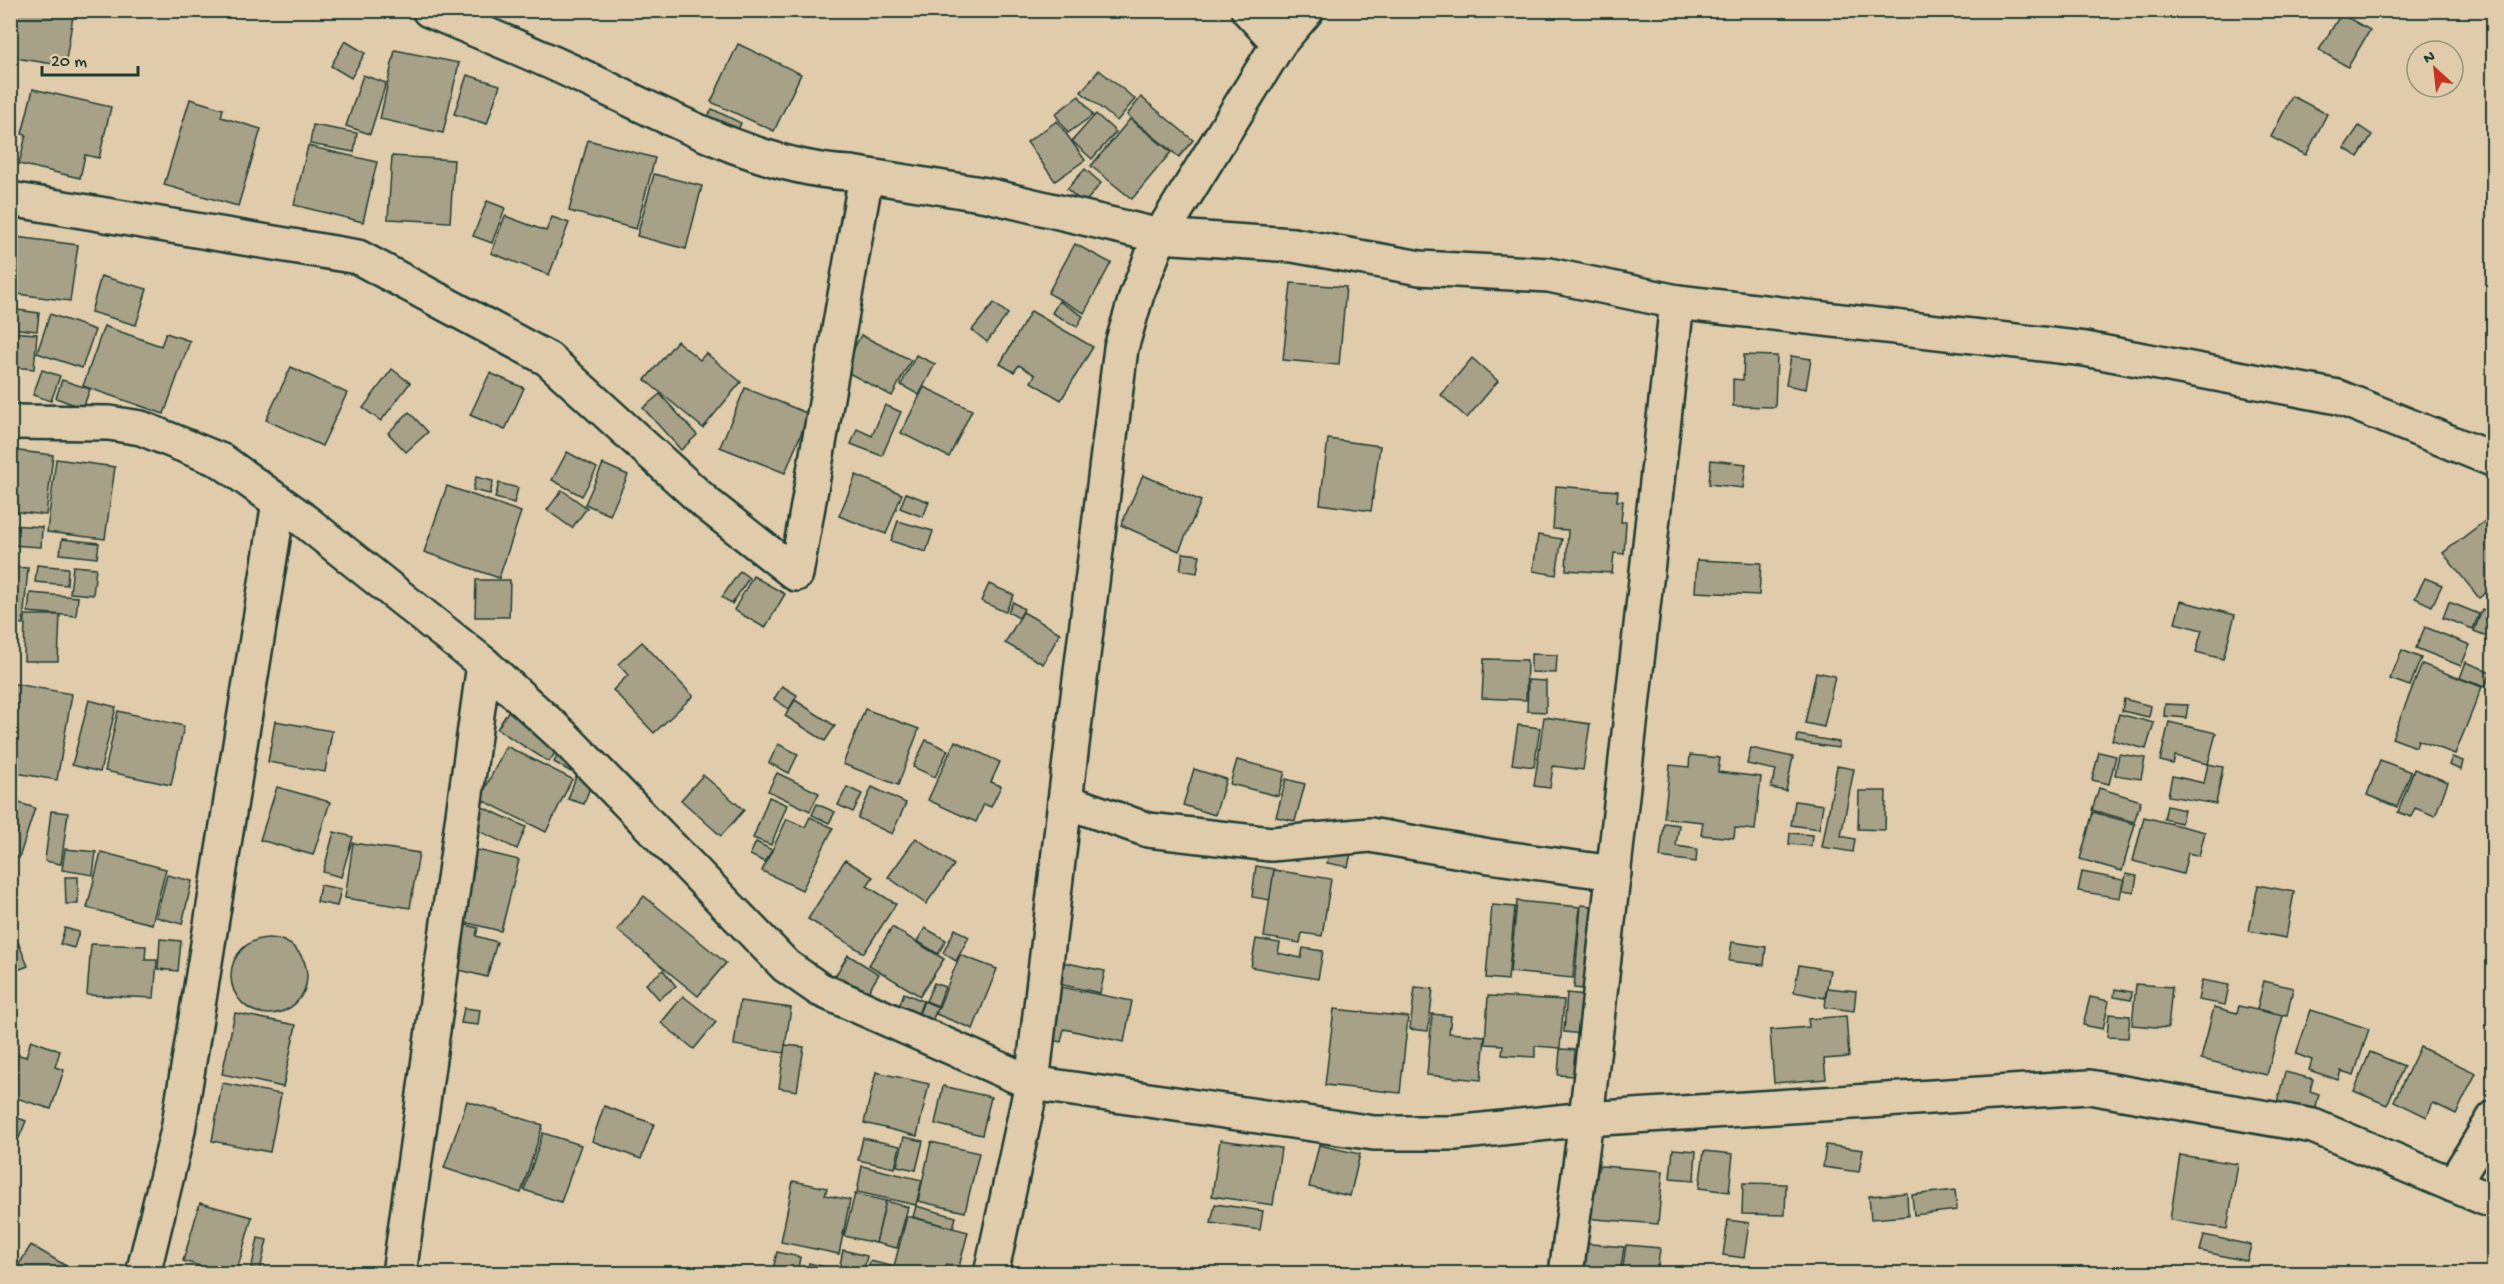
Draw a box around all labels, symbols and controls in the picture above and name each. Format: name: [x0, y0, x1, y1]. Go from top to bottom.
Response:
scale bar: [42, 39, 138, 77]
north arrow: [2405, 39, 2465, 99]
text: N: [2421, 48, 2439, 70]
text: 20 m: [51, 52, 87, 73]

